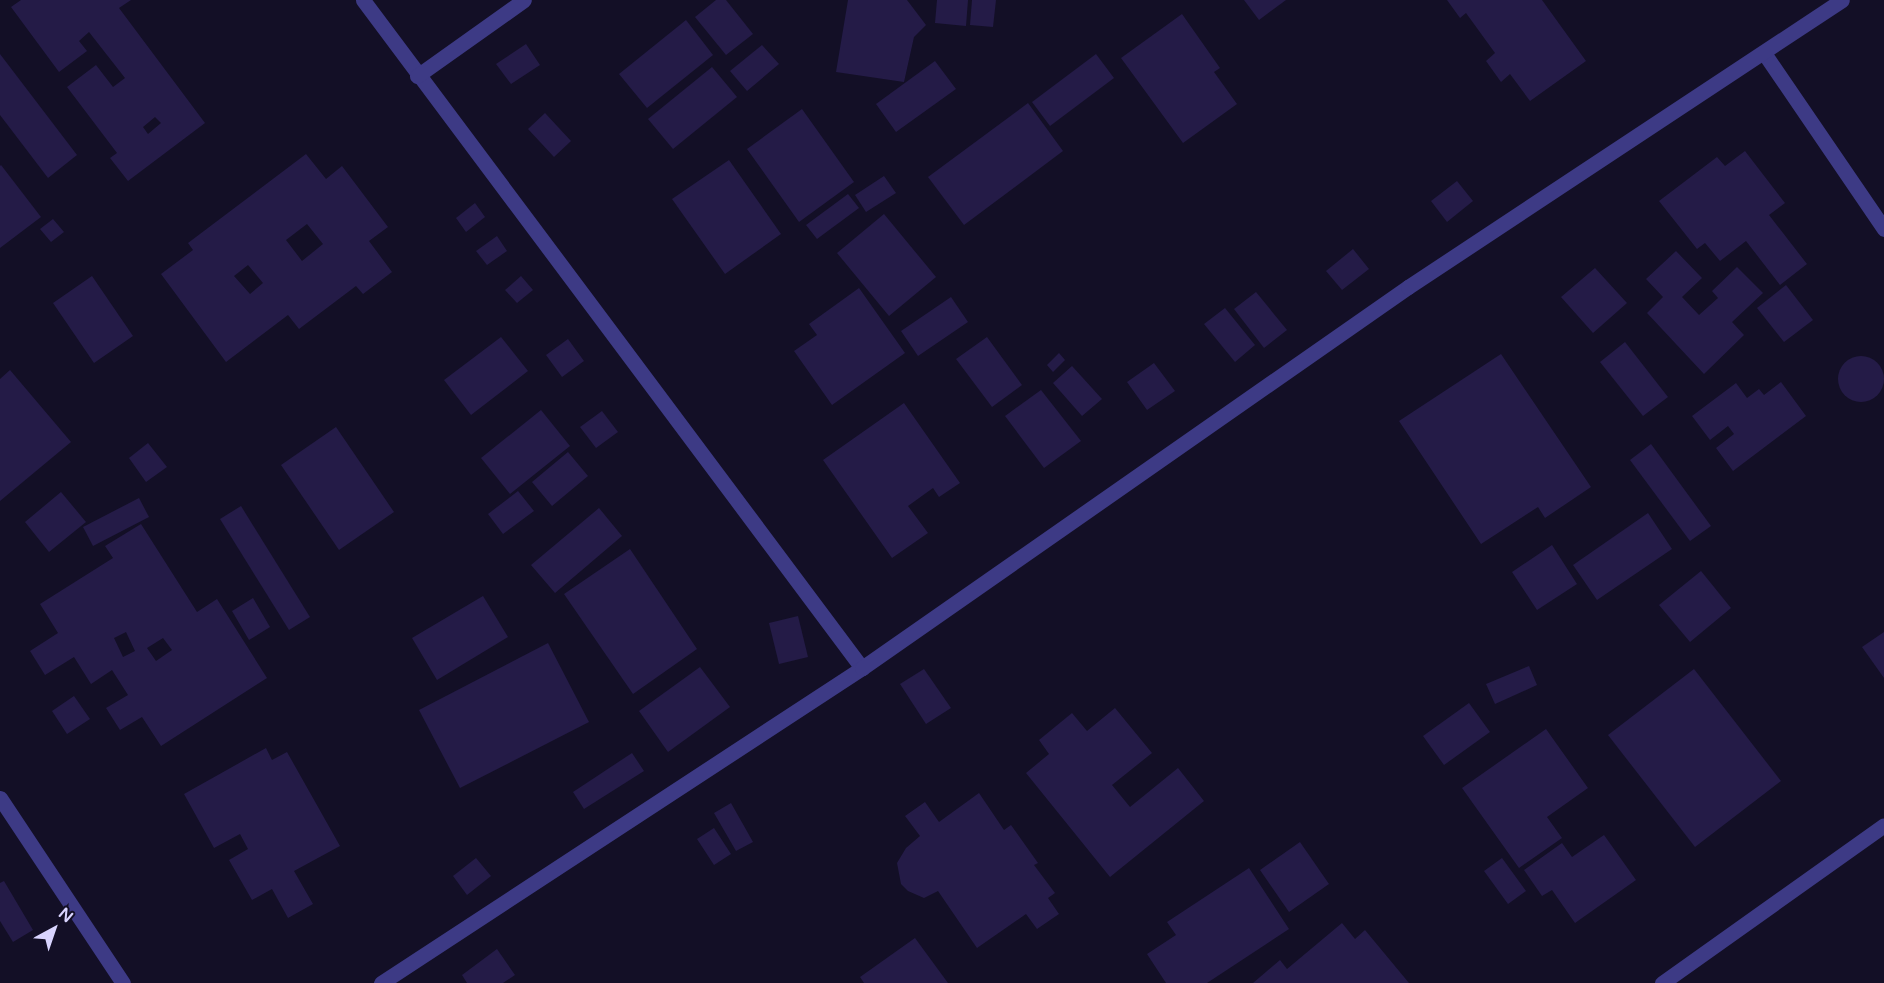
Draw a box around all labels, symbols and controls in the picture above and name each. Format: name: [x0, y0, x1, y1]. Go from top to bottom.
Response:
north arrow: [24, 899, 84, 959]
text: N: [54, 903, 77, 927]

